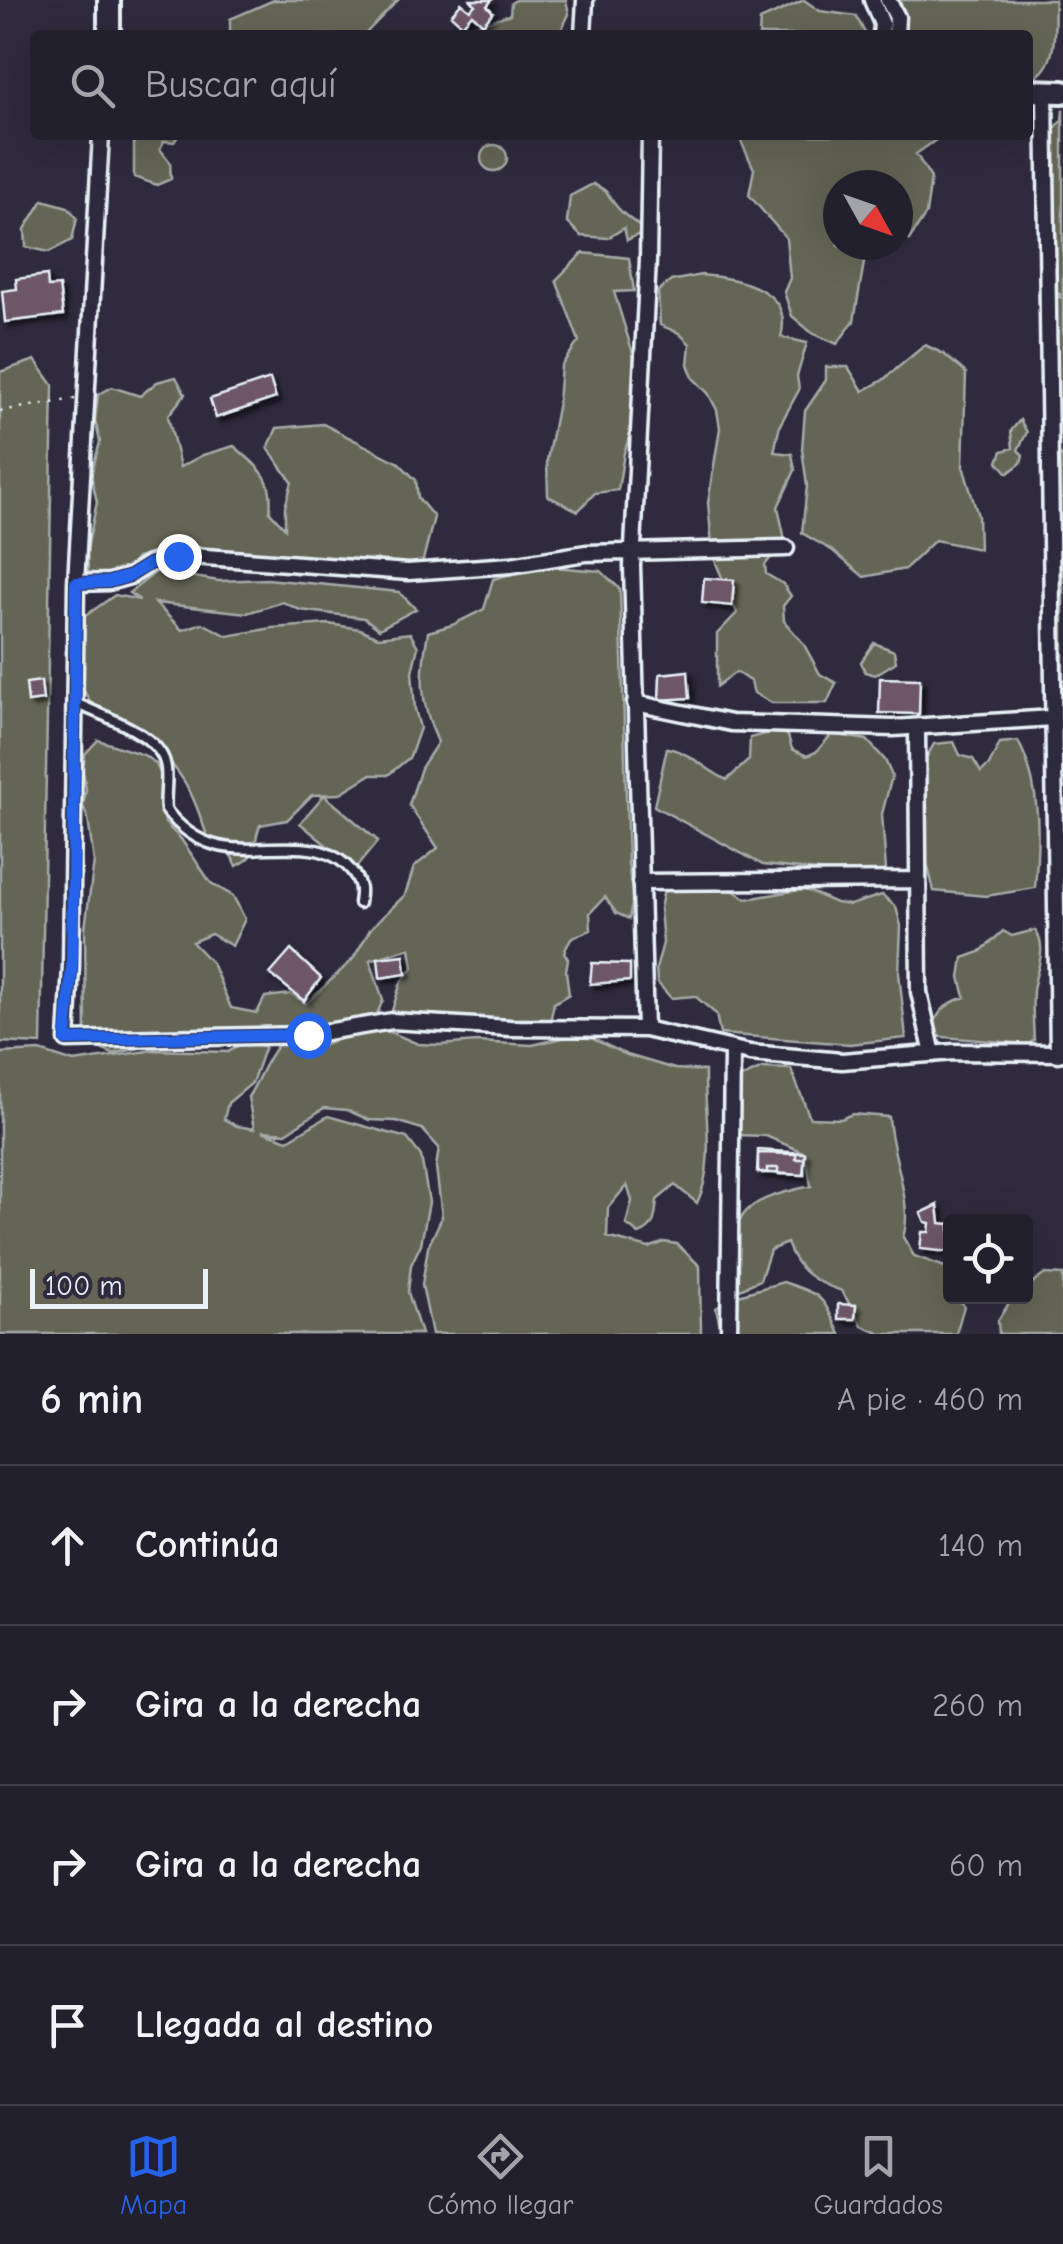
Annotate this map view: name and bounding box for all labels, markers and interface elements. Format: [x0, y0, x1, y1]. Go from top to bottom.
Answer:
search box [30, 30, 1033, 140]
icon: search [65, 58, 120, 113]
text: Buscar aquí [145, 63, 337, 107]
north arrow [823, 170, 913, 260]
route end [156, 534, 202, 580]
route start [286, 1013, 332, 1059]
map controls [943, 1214, 1033, 1304]
button: locate [943, 1214, 1033, 1304]
scale bar [30, 1264, 208, 1308]
text: 100 m [45, 1270, 123, 1302]
text: 6 min [40, 1375, 143, 1424]
text: A pie · 460 m [837, 1381, 1023, 1418]
icon: ahead [40, 1518, 95, 1573]
text: Continúa [135, 1523, 279, 1567]
text: 140 m [938, 1527, 1023, 1564]
icon: right [40, 1678, 95, 1733]
text: Gira a la derecha [135, 1683, 421, 1727]
text: 260 m [932, 1687, 1023, 1724]
icon: right [40, 1838, 95, 1893]
text: Gira a la derecha [135, 1843, 421, 1887]
text: 60 m [949, 1847, 1023, 1884]
icon: arrive [40, 1998, 95, 2053]
text: Llegada al destino [135, 2003, 433, 2047]
tab: Mapa [120, 2129, 187, 2221]
tab: Cómo llegar [427, 2129, 573, 2221]
tab: Guardados [813, 2129, 943, 2221]

